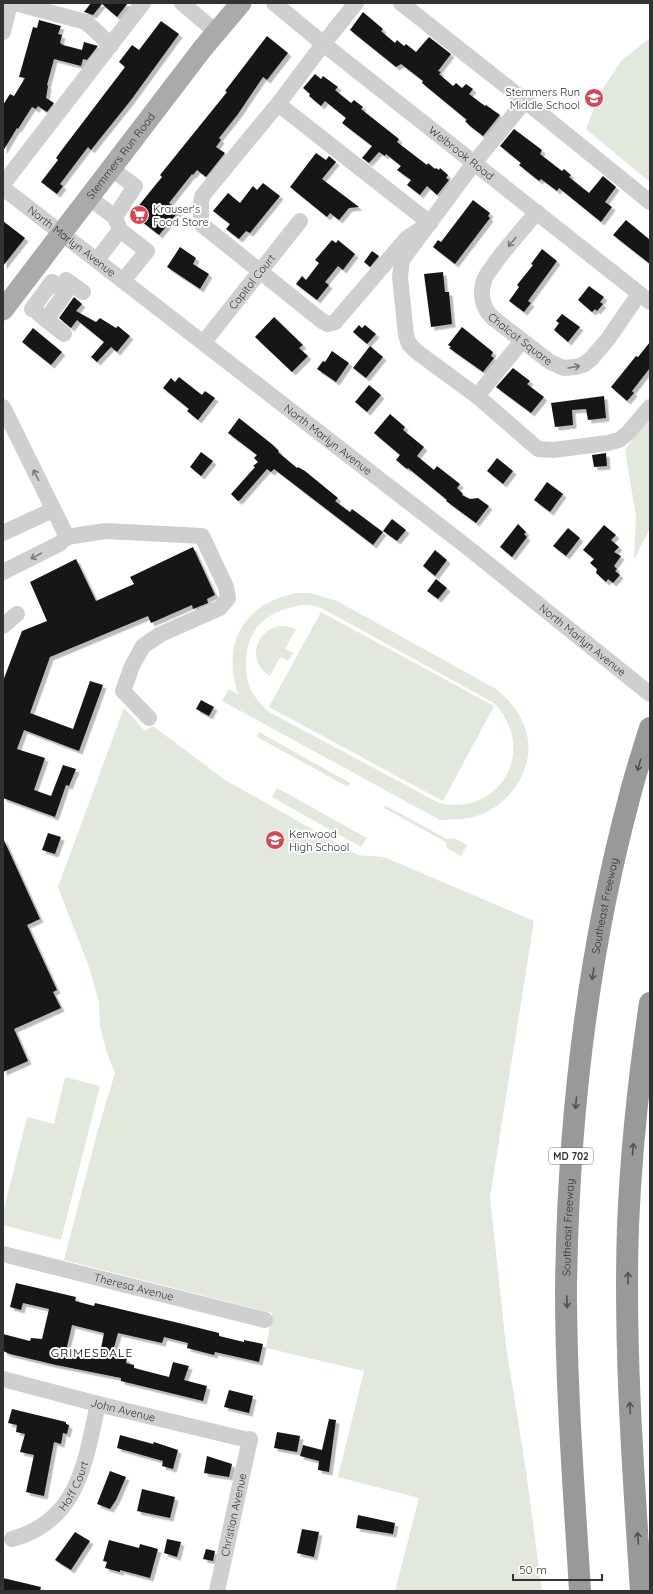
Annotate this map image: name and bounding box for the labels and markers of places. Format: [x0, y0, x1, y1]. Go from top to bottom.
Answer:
place label: Stemmers Run Middle School [505, 85, 580, 112]
school or university icon: Stemmers Run Middle School [583, 87, 605, 109]
place label: Krauser's Food Store [153, 202, 209, 229]
supermarket icon: Krauser's Food Store [128, 204, 150, 226]
place label: Kenwood High School [289, 827, 349, 854]
school or university icon: Kenwood High School [264, 829, 286, 851]

